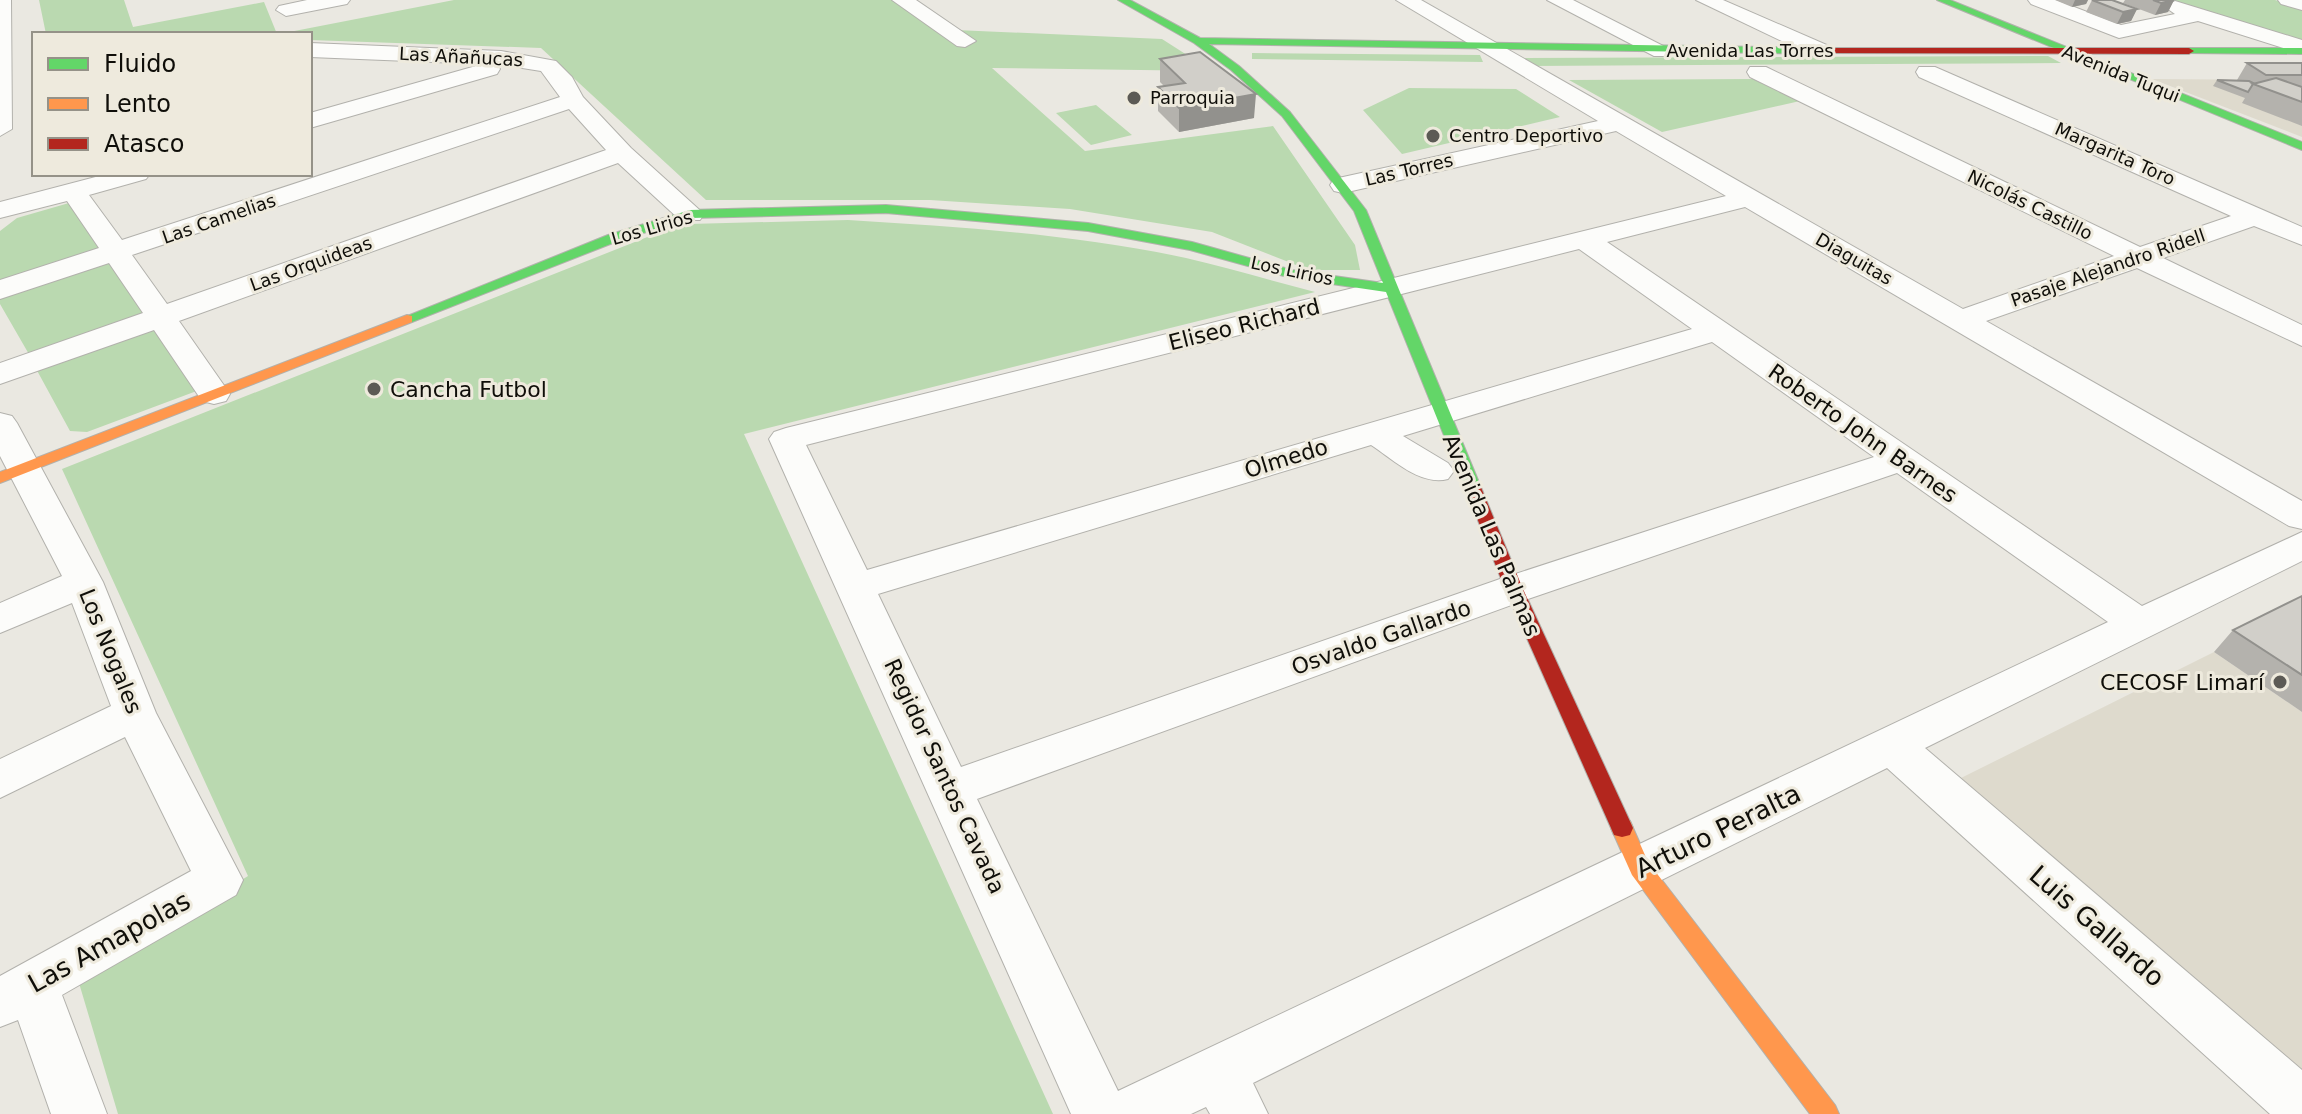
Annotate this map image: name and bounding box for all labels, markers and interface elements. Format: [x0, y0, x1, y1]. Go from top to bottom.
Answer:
legend [32, 32, 312, 176]
street label: Avenida Las Torres [1666, 40, 1834, 61]
street label: Avenida Tuqui [2059, 40, 2183, 107]
street label: Las Añañucas [399, 43, 524, 70]
text: Fluido [104, 50, 176, 78]
place label: Parroquia [1150, 87, 1235, 108]
marker: Parroquia [1125, 89, 1143, 107]
text: Lento [104, 90, 171, 118]
street label: Margarita Toro [2052, 118, 2179, 189]
place label: Centro Deportivo [1449, 125, 1603, 146]
marker: Centro Deportivo [1424, 127, 1442, 145]
text: Atasco [104, 130, 185, 158]
street label: Las Torres [1363, 149, 1455, 190]
street label: Nicolás Castillo [1964, 165, 2096, 244]
street label: Las Camelias [159, 189, 278, 248]
street label: Los Lirios [609, 206, 695, 249]
street label: Pasaje Alejandro Ridell [2008, 224, 2208, 311]
street label: Diaguitas [1812, 228, 1896, 289]
street label: Las Orquideas [247, 232, 375, 295]
street label: Los Lirios [1249, 252, 1335, 289]
street label: Eliseo Richard [1166, 294, 1322, 355]
street label: Roberto John Barnes [1764, 359, 1962, 508]
place label: Cancha Futbol [390, 377, 547, 402]
marker: Cancha Futbol [365, 380, 383, 398]
street label: Avenida Las Palmas [1438, 430, 1545, 640]
street label: Olmedo [1241, 434, 1331, 483]
street label: Los Nogales [74, 585, 147, 717]
street label: Osvaldo Gallardo [1288, 595, 1474, 680]
street label: Regidor Santos Cavada [879, 655, 1010, 898]
place label: CECOSF Limarí [2100, 670, 2265, 695]
marker: CECOSF Limarí [2271, 673, 2289, 691]
street label: Arturo Peralta [1630, 778, 1806, 884]
street label: Luis Gallardo [2024, 859, 2170, 993]
street label: Las Amapolas [23, 885, 195, 999]

